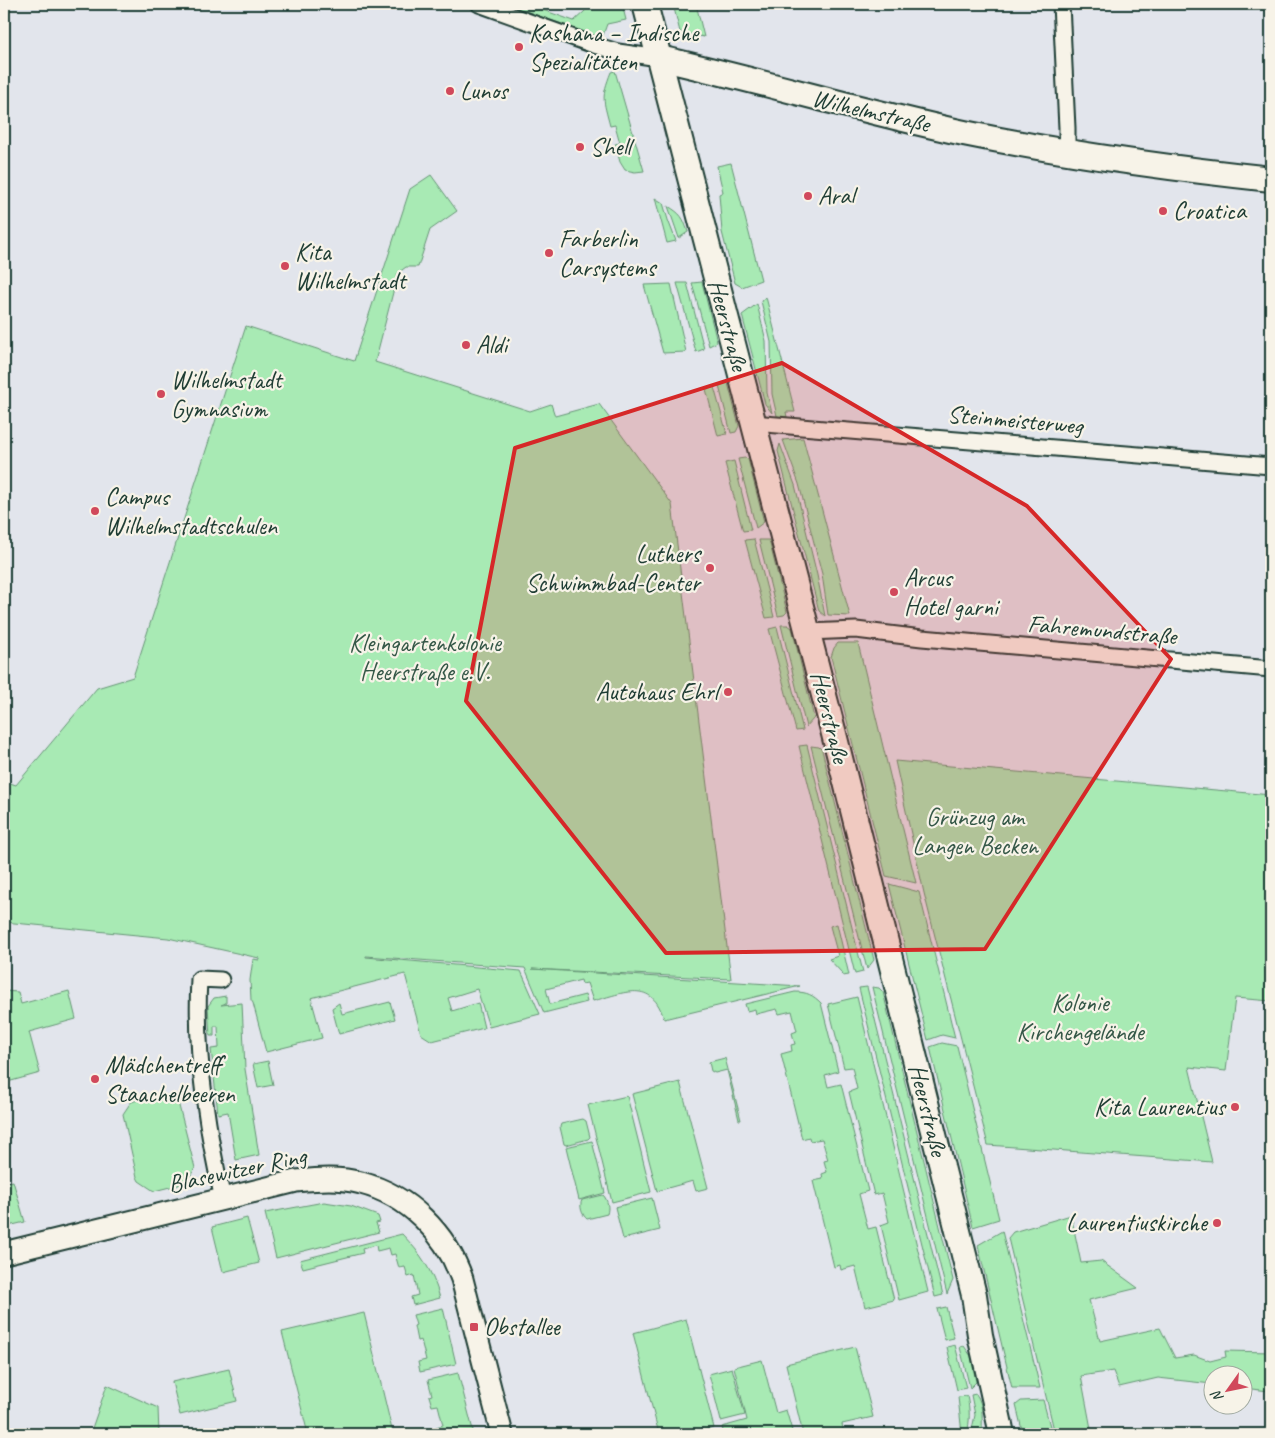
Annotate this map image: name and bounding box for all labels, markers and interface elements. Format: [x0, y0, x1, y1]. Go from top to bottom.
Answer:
place label: Kashana – Indische Spezialitäten [529, 17, 700, 78]
marker: Kashana – Indische Spezialitäten [513, 41, 525, 53]
place label: Lunos [460, 75, 510, 107]
street label: Wilhelmstraße [809, 82, 935, 140]
marker: Lunos [444, 85, 456, 97]
place label: Shell [590, 131, 636, 163]
marker: Shell [574, 141, 586, 153]
place label: Aral [818, 180, 859, 212]
marker: Aral [802, 190, 814, 202]
place label: Croatica [1173, 195, 1248, 227]
marker: Croatica [1157, 205, 1169, 217]
place label: Farberlin Carsystems [559, 223, 658, 284]
place label: Kita Wilhelmstadt [295, 236, 408, 297]
marker: Farberlin Carsystems [543, 247, 555, 259]
marker: Kita Wilhelmstadt [279, 260, 291, 272]
street label: Heerstraße [700, 276, 756, 376]
place label: Aldi [476, 329, 511, 361]
marker: Aldi [460, 339, 472, 351]
place label: Wilhelmstadt Gymnasium [171, 364, 284, 425]
marker: Wilhelmstadt Gymnasium [155, 388, 167, 400]
street label: Steinmeisterweg [946, 398, 1086, 442]
place label: Campus Wilhelmstadtschulen [105, 481, 278, 542]
marker: Campus Wilhelmstadtschulen [89, 505, 101, 517]
place label: Luthers Schwimmbad-Center [526, 538, 702, 599]
marker: Luthers Schwimmbad-Center [704, 562, 716, 574]
place label: Arcus Hotel garni [904, 562, 1001, 623]
marker: Arcus Hotel garni [888, 586, 900, 598]
street label: Fahremundstraße [1026, 608, 1180, 653]
park label: Kleingartenkolonie Heerstraße e.V. [349, 627, 503, 688]
street label: Heerstraße [803, 668, 857, 768]
place label: Autohaus Ehrl [596, 676, 723, 708]
marker: Autohaus Ehrl [722, 686, 734, 698]
park label: Grünzug am Langen Becken [912, 801, 1040, 862]
park label: Kolonie Kirchengelände [1016, 987, 1145, 1048]
place label: Mädchentreff Staachelbeeren [105, 1049, 236, 1110]
street label: Heerstraße [901, 1061, 955, 1161]
marker: Mädchentreff Staachelbeeren [89, 1073, 101, 1085]
place label: Kita Laurentius [1094, 1091, 1227, 1123]
marker: Kita Laurentius [1229, 1101, 1241, 1113]
street label: Blasewitzer Ring [165, 1139, 311, 1200]
place label: Laurentiuskirche [1066, 1207, 1209, 1239]
marker: Laurentiuskirche [1211, 1217, 1223, 1229]
place label: Obstallee [484, 1311, 562, 1343]
marker: Obstallee [468, 1321, 480, 1333]
north arrow [1202, 1366, 1252, 1416]
text: N [1207, 1387, 1227, 1405]

